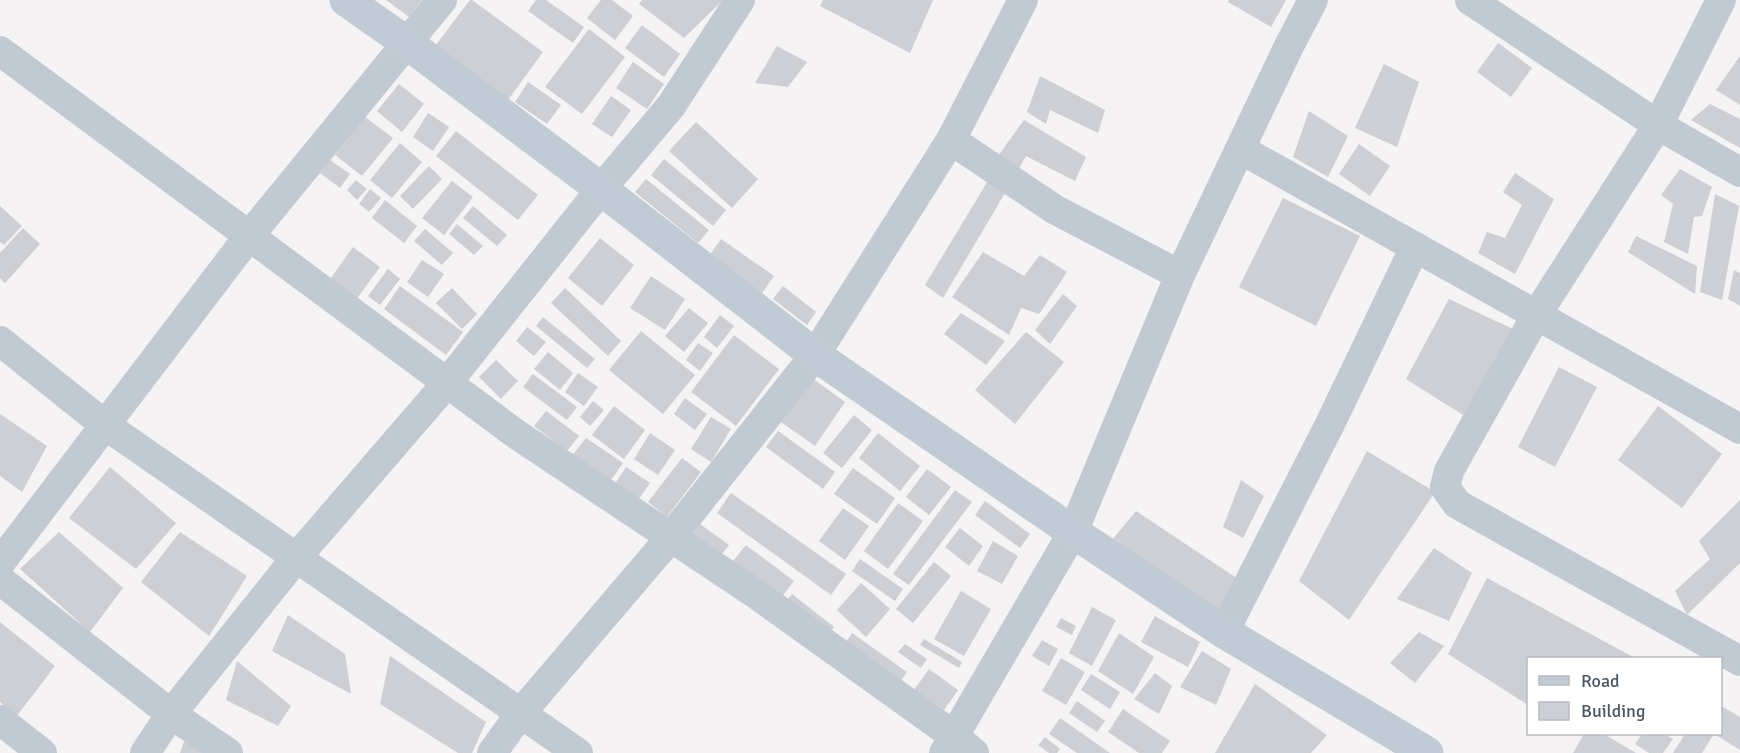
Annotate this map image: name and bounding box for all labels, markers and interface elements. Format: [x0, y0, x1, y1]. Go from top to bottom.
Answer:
legend [1527, 657, 1722, 735]
text: Road [1581, 670, 1620, 692]
text: Building [1581, 700, 1645, 722]

